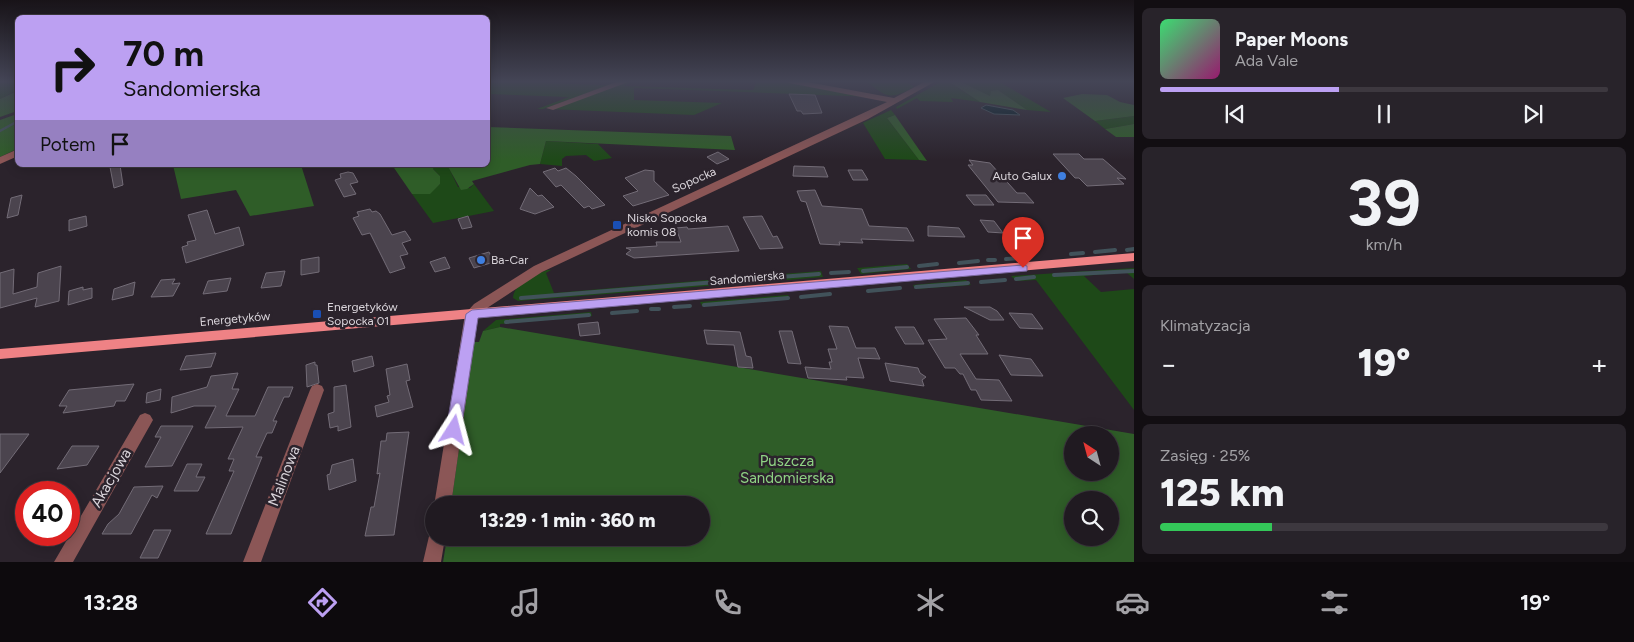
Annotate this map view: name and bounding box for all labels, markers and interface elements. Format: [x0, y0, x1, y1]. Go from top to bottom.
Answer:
text: Paper Moons [1235, 28, 1348, 51]
text: 70 m [123, 33, 204, 75]
icon: right [40, 35, 105, 100]
text: Ada Vale [1235, 51, 1298, 70]
text: Sandomierska [123, 75, 261, 102]
icon: previous [1221, 100, 1249, 128]
icon: pause [1370, 100, 1398, 128]
icon: next [1519, 100, 1547, 128]
icon: arrive [106, 130, 134, 158]
text: Potem [40, 133, 96, 156]
text: 39 [1347, 163, 1421, 241]
street label: Sopocka [670, 164, 718, 196]
place label: Auto Galux [992, 169, 1052, 183]
marker: Auto Galux [1056, 170, 1068, 182]
place label: Nisko Sopocka komis 08 [627, 211, 707, 239]
pin [1002, 217, 1044, 268]
marker: Nisko Sopocka komis 08 [611, 219, 623, 231]
icon: arrive [1009, 224, 1037, 252]
text: km/h [1366, 235, 1402, 254]
place label: Ba-Car [491, 253, 528, 267]
marker: Ba-Car [475, 254, 487, 266]
street label: Sandomierska [709, 268, 785, 288]
place label: Energetyków Sopocka 01 [327, 300, 398, 328]
marker: Energetyków Sopocka 01 [311, 308, 323, 320]
street label: Energetyków [199, 309, 271, 329]
text: Klimatyzacja [1160, 316, 1250, 335]
text: 19° [1357, 340, 1411, 386]
text: − [1160, 347, 1177, 381]
text: + [1591, 347, 1608, 381]
position arrow [427, 403, 479, 455]
north arrow [1064, 426, 1119, 481]
map controls [1064, 426, 1119, 546]
street label: Malinowa [264, 443, 304, 509]
street label: Akacjowa [87, 445, 135, 511]
text: Zasięg · 25% [1160, 446, 1250, 465]
park label: Puszcza Sandomierska [740, 452, 834, 487]
text: 125 km [1160, 470, 1284, 516]
speed limit sign: 40 [15, 481, 80, 546]
button: search [1064, 491, 1119, 546]
text: 13:29 · 1 min · 360 m [480, 509, 655, 532]
icon: directions [305, 585, 340, 620]
icon: music [508, 585, 543, 620]
icon: phone [710, 585, 745, 620]
icon: climate [913, 585, 948, 620]
icon: car [1115, 585, 1150, 620]
icon: filters [1317, 585, 1352, 620]
text: 13:28 [84, 589, 138, 616]
text: 19° [1520, 589, 1550, 616]

